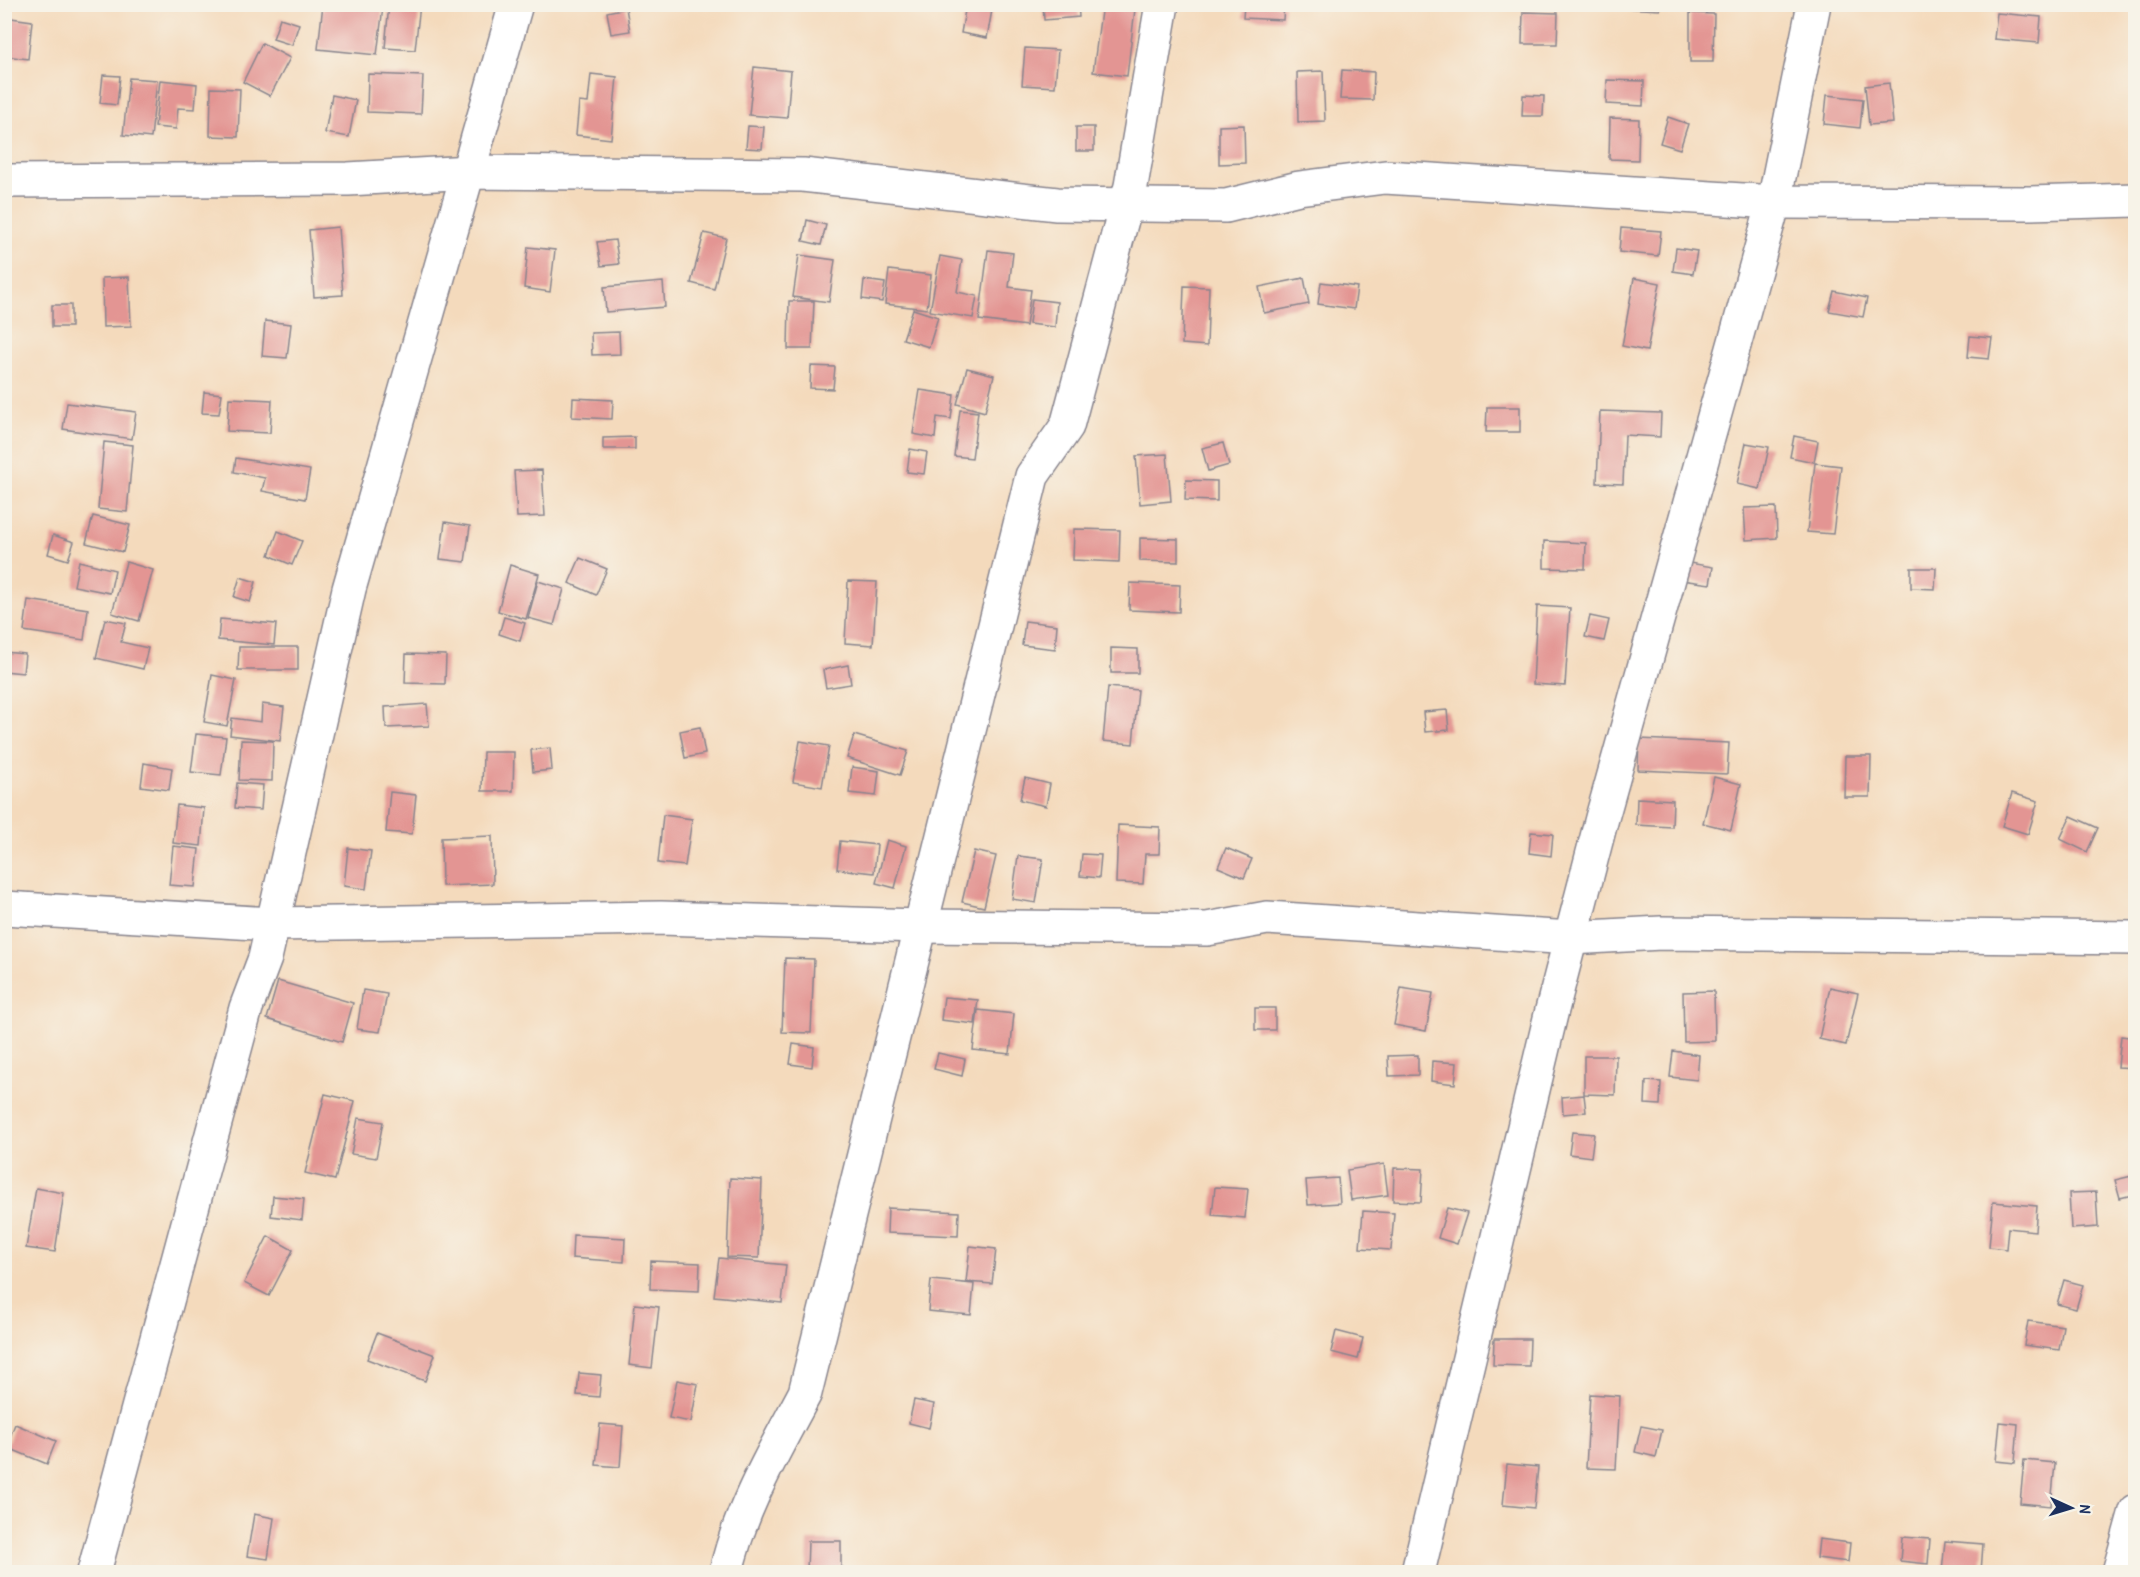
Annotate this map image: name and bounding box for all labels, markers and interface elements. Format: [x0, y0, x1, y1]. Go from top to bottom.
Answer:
north arrow [2041, 1478, 2101, 1538]
text: N [2075, 1504, 2097, 1515]

